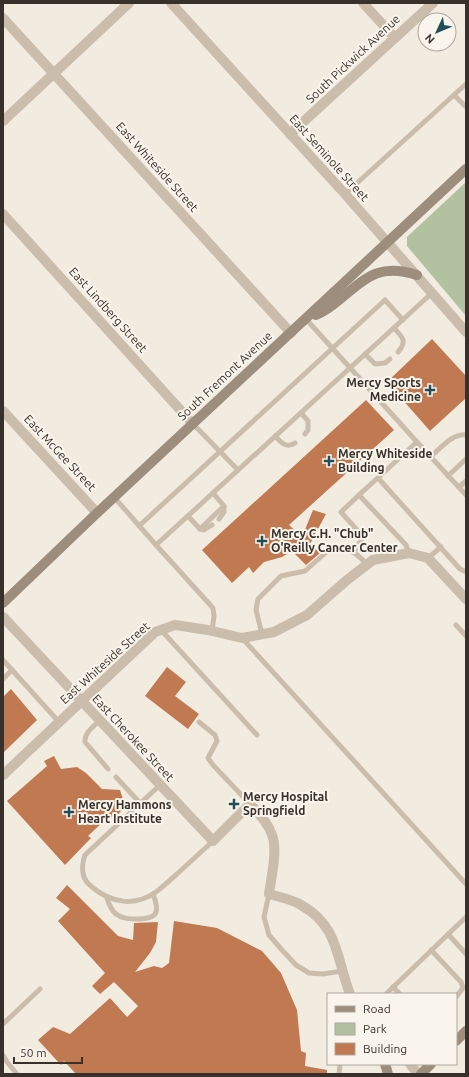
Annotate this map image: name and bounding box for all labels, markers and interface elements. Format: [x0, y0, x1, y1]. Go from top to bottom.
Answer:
street label: South Pickwick Avenue [303, 12, 402, 105]
north arrow [417, 12, 457, 52]
text: N [423, 32, 437, 46]
street label: East Seminole Street [287, 112, 372, 204]
street label: East Whiteside Street [114, 119, 201, 214]
street label: East Lindberg Street [67, 265, 150, 355]
street label: South Fremont Avenue [175, 329, 274, 423]
place label: Mercy Sports Medicine [346, 376, 421, 403]
marker: Mercy Sports Medicine [424, 384, 436, 396]
street label: East McGee Street [22, 412, 99, 494]
place label: Mercy Whiteside Building [338, 447, 432, 474]
marker: Mercy Whiteside Building [323, 455, 335, 467]
place label: Mercy C.H. "Chub" O'Reilly Cancer Center [271, 527, 398, 554]
marker: Mercy C.H. "Chub" O'Reilly Cancer Center [256, 535, 268, 547]
street label: East Whiteside Street [57, 619, 152, 706]
street label: East Cherokee Street [90, 692, 177, 784]
place label: Mercy Hospital Springfield [243, 790, 328, 817]
place label: Mercy Hammons Heart Institute [78, 798, 172, 825]
marker: Mercy Hospital Springfield [228, 798, 240, 810]
marker: Mercy Hammons Heart Institute [63, 806, 75, 818]
legend [327, 993, 457, 1065]
text: Road [363, 1002, 391, 1015]
text: Park [363, 1022, 387, 1035]
scale bar [14, 1039, 82, 1065]
text: Building [363, 1042, 407, 1055]
text: 50 m [20, 1046, 47, 1059]

